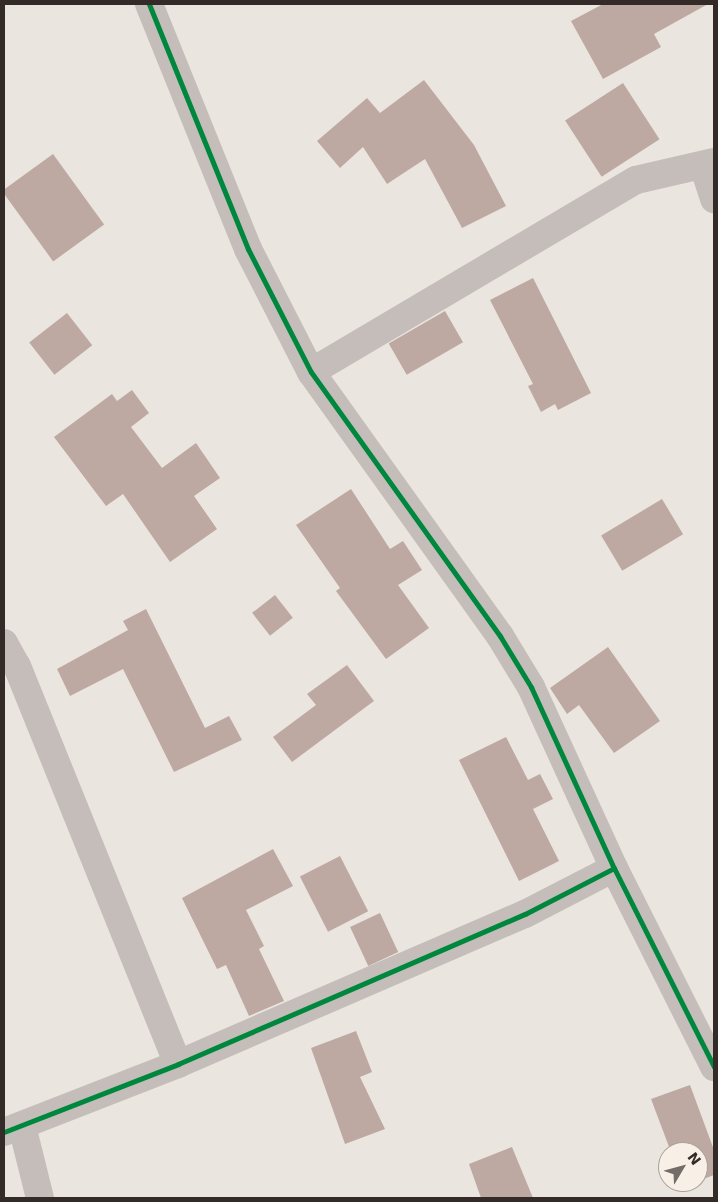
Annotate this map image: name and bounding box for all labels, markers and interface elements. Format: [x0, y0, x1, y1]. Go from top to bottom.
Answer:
north arrow [658, 1142, 708, 1192]
text: N [684, 1149, 704, 1168]

